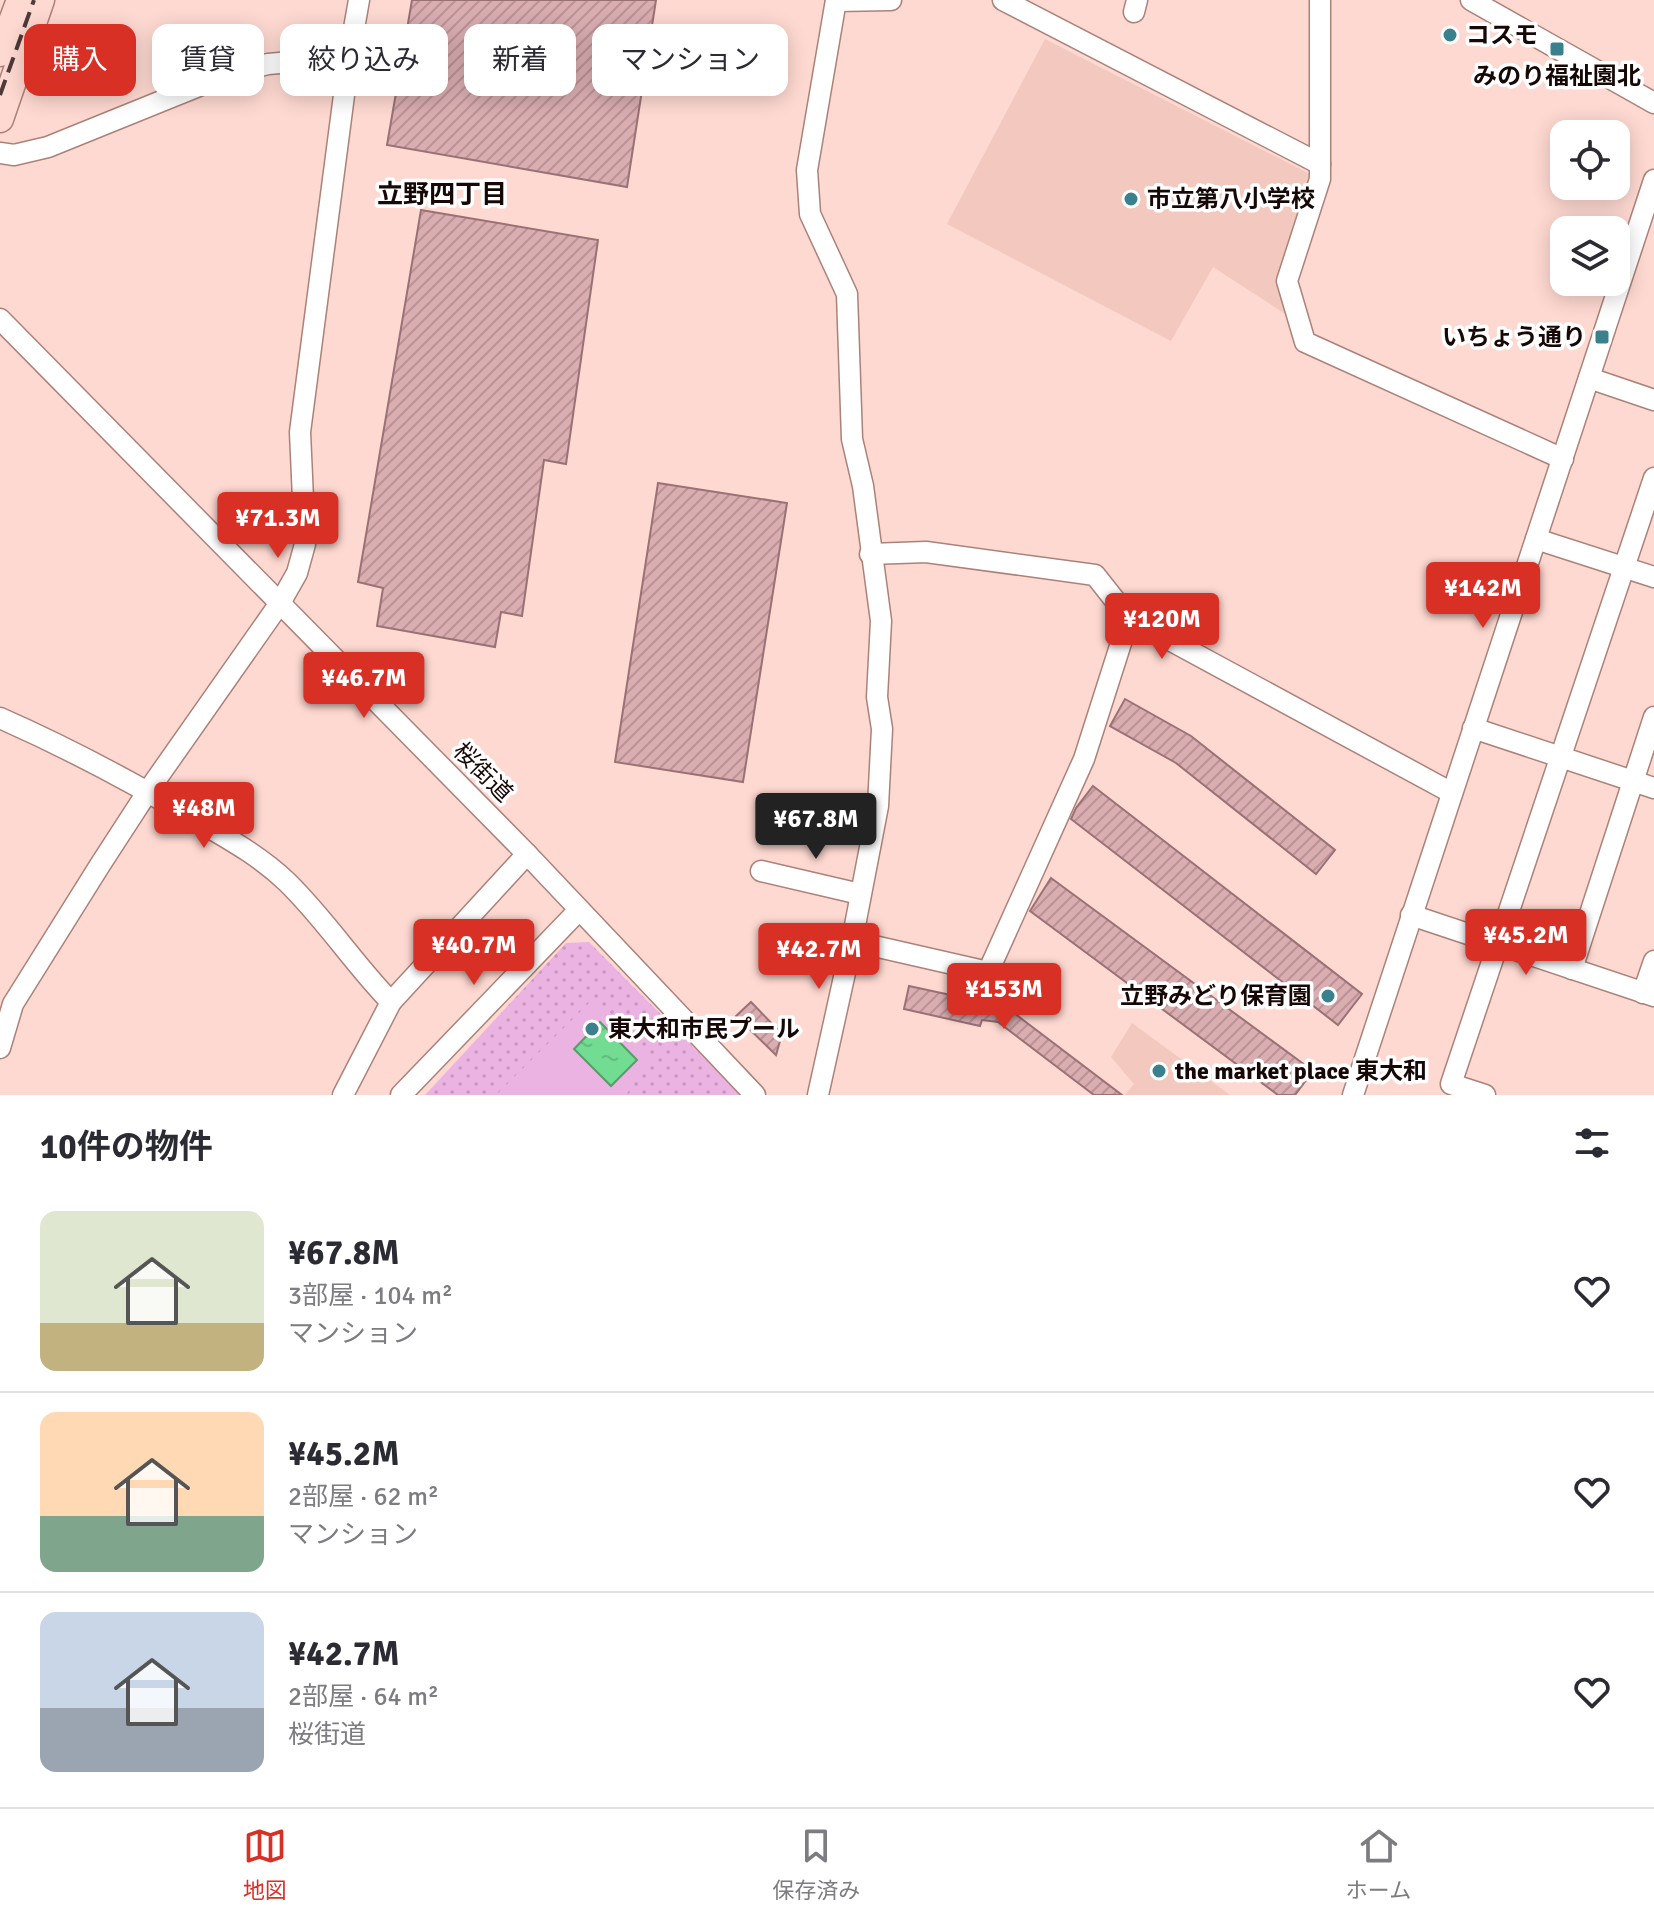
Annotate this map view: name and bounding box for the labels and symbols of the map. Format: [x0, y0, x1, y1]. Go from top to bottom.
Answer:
place label: コスモ [1466, 20, 1538, 50]
marker: コスモ [1441, 26, 1459, 44]
marker: みのり福祉園北 [1548, 40, 1566, 58]
place label: みのり福祉園北 [1473, 61, 1641, 91]
district label: 立野四丁目 [377, 179, 507, 211]
place label: 市立第八小学校 [1147, 184, 1315, 214]
marker: 市立第八小学校 [1122, 190, 1140, 208]
place label: いちょう通り [1442, 322, 1586, 352]
marker: いちょう通り [1593, 328, 1611, 346]
pin: ¥71.3M [213, 492, 343, 560]
pin: ¥142M [1427, 562, 1539, 630]
pin: ¥120M [1106, 593, 1218, 661]
pin: ¥46.7M [299, 652, 429, 720]
street label: 桜街道 [447, 736, 519, 808]
pin: ¥48M [157, 782, 251, 850]
pin: ¥67.8M [751, 793, 881, 861]
pin: ¥45.2M [1461, 909, 1591, 977]
pin: ¥40.7M [409, 919, 539, 987]
pin: ¥42.7M [754, 923, 884, 991]
pin: ¥153M [948, 963, 1060, 1031]
place label: 立野みどり保育園 [1120, 981, 1312, 1011]
marker: 立野みどり保育園 [1319, 987, 1337, 1005]
place label: 東大和市民プール [608, 1014, 800, 1044]
marker: 東大和市民プール [583, 1020, 601, 1038]
place label: the market place 東大和 [1174, 1056, 1427, 1086]
marker: the market place 東大和 [1150, 1062, 1168, 1080]

